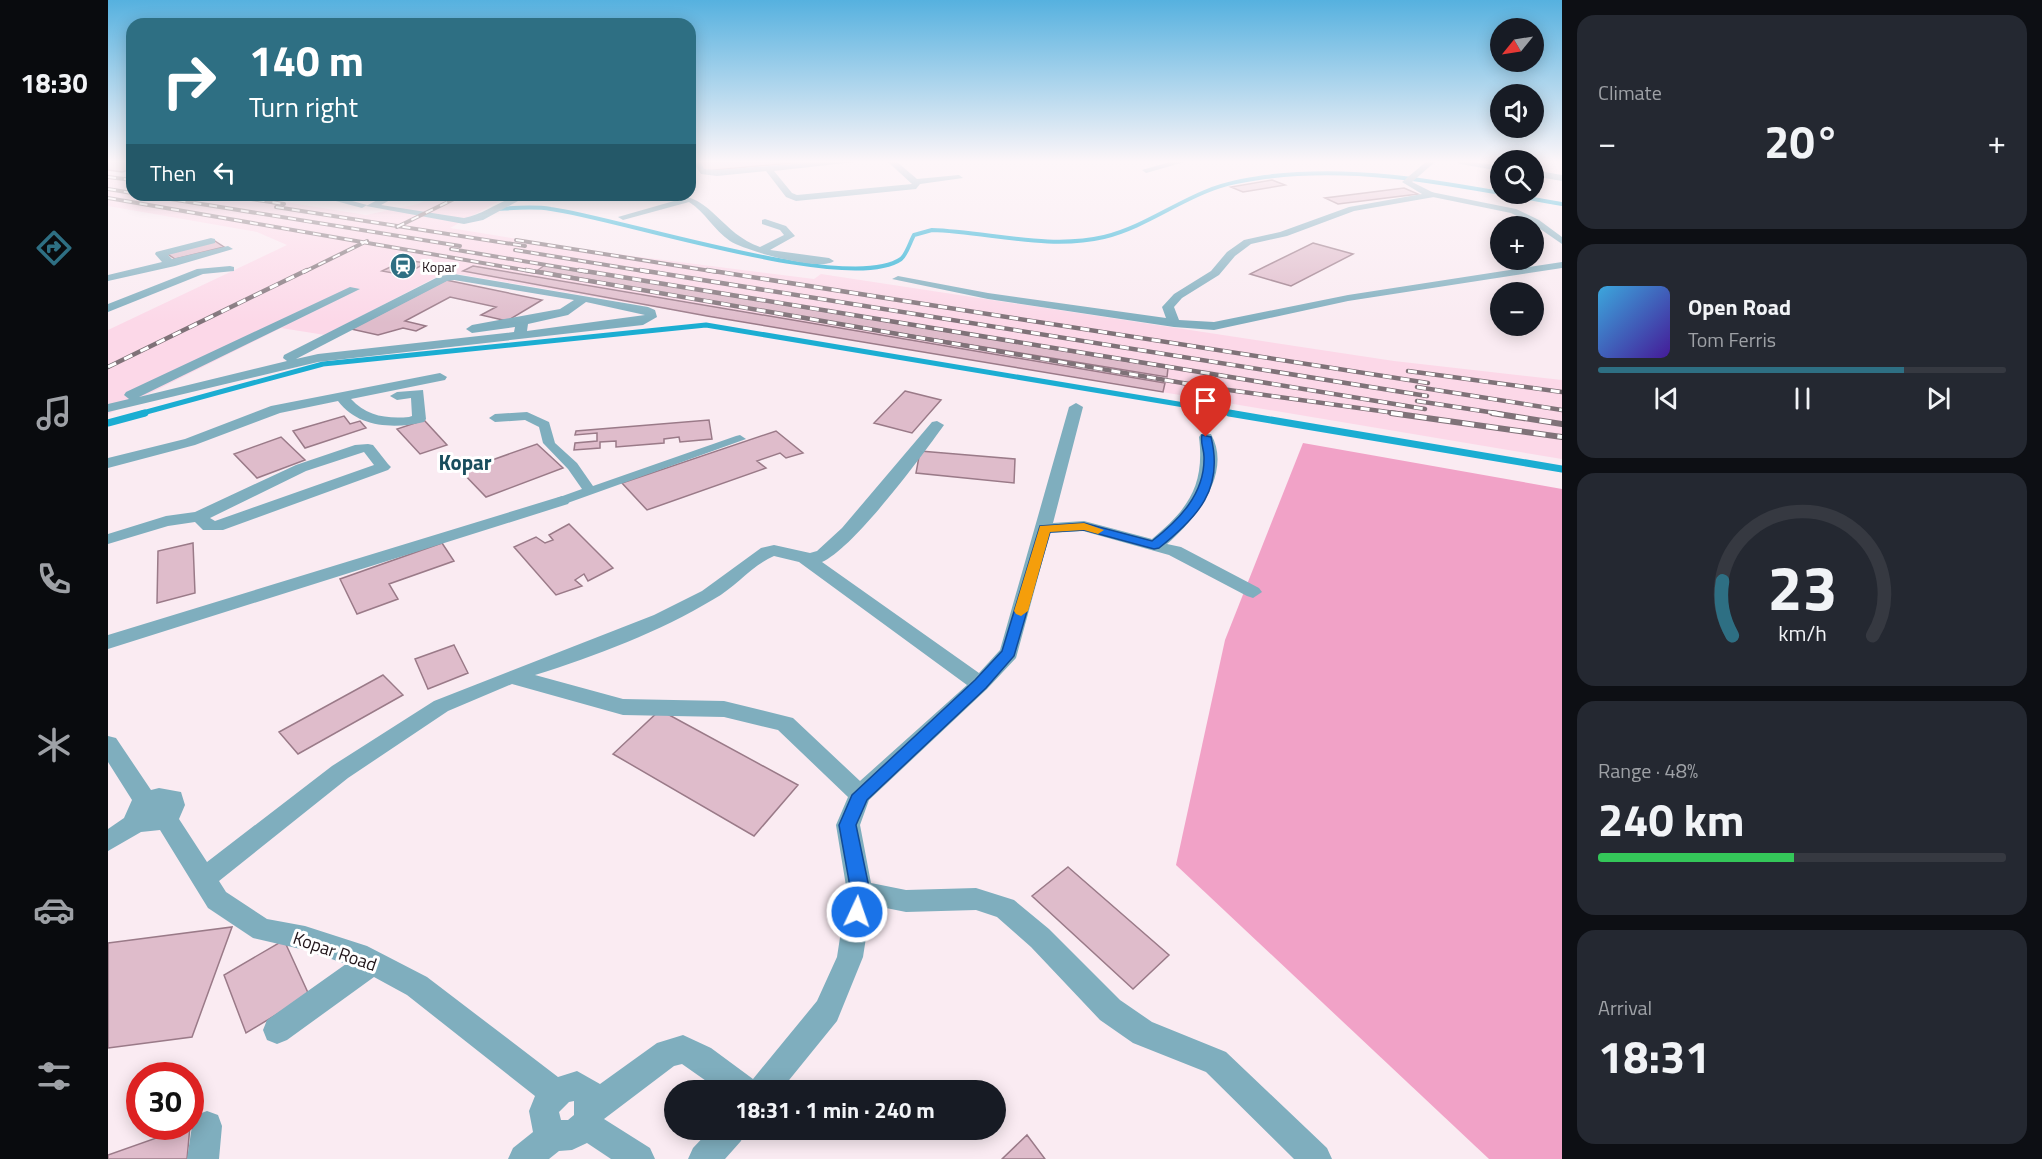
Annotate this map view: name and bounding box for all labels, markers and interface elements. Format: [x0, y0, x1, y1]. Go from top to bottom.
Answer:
north arrow [1490, 18, 1544, 72]
map controls [1490, 18, 1544, 336]
text: 140 m [249, 28, 364, 92]
icon: right [150, 42, 228, 120]
text: 18:30 [20, 62, 88, 103]
text: Climate [1598, 77, 1662, 108]
button: sound [1490, 84, 1544, 138]
text: Turn right [249, 86, 358, 127]
text: 20° [1764, 107, 1840, 175]
text: − [1598, 117, 1616, 167]
text: + [1988, 117, 2006, 167]
button: search [1490, 150, 1544, 204]
text: Then [150, 156, 196, 190]
icon: left [208, 156, 241, 189]
button: + [1490, 216, 1544, 270]
icon: directions [33, 227, 75, 269]
station icon: Kopar [388, 251, 418, 281]
place label: Kopar [422, 256, 457, 277]
button: − [1490, 282, 1544, 336]
text: Open Road [1688, 290, 1791, 324]
text: Tom Ferris [1688, 324, 1776, 355]
pin [1180, 375, 1231, 437]
icon: previous [1650, 382, 1683, 415]
icon: pause [1786, 382, 1819, 415]
icon: next [1922, 382, 1955, 415]
icon: arrive [1189, 384, 1222, 417]
icon: music [33, 392, 75, 434]
district label: Kopar [438, 446, 492, 478]
text: 23 [1767, 540, 1837, 635]
icon: phone [33, 558, 75, 600]
text: km/h [1778, 618, 1826, 650]
icon: climate [33, 724, 75, 766]
text: Range · 48% [1598, 755, 1698, 786]
text: 240 km [1598, 785, 1744, 853]
position arrow [825, 880, 889, 944]
icon: car [33, 889, 75, 931]
street label: Kopar Road [289, 924, 381, 978]
text: Arrival [1598, 992, 1652, 1023]
text: 18:31 [1598, 1022, 1710, 1090]
icon: filters [33, 1055, 75, 1097]
speed limit sign: 30 [126, 1062, 204, 1140]
text: 18:31 · 1 min · 240 m [735, 1093, 935, 1127]

